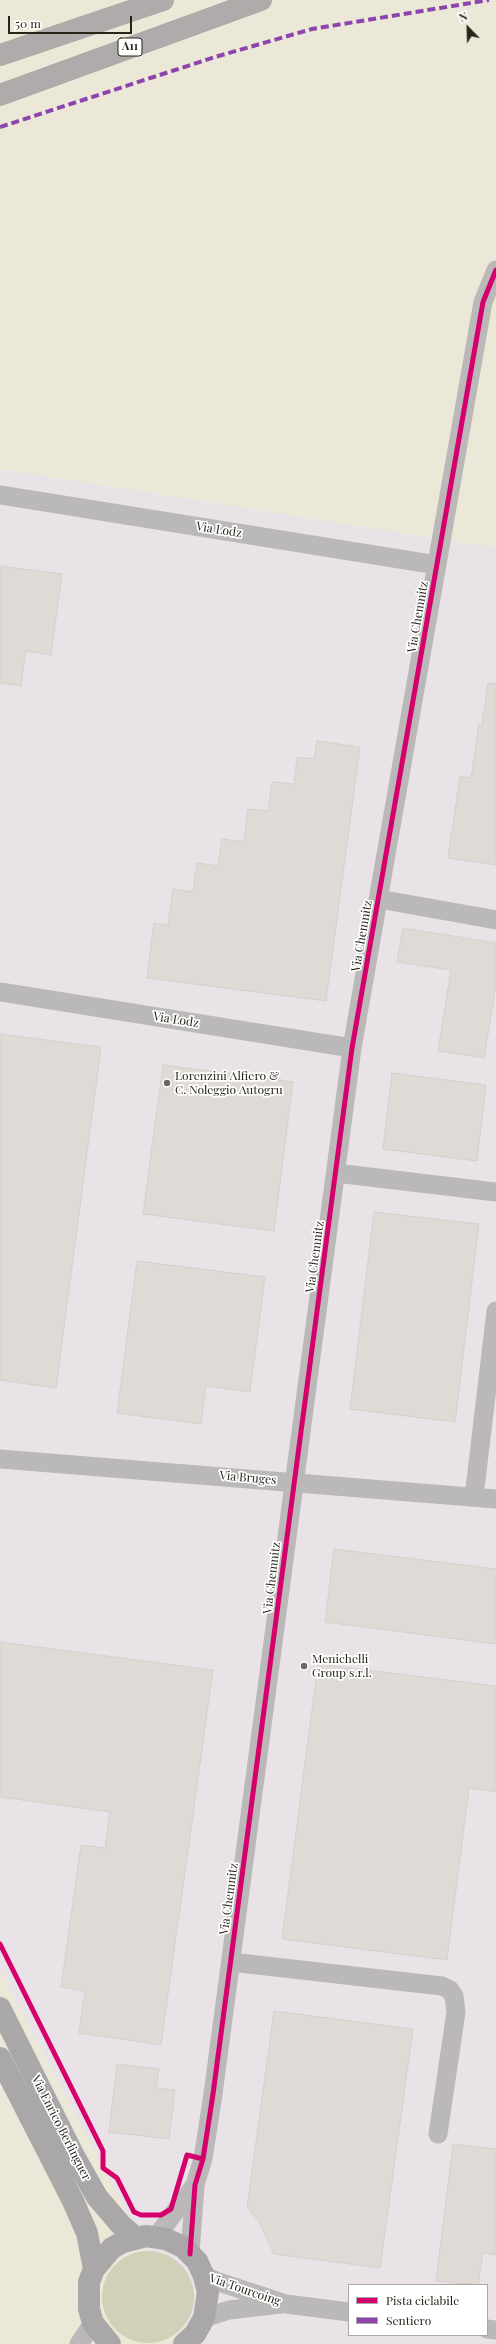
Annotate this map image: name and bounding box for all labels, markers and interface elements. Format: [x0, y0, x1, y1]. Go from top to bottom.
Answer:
scale bar [10, 8, 134, 34]
north arrow [448, 8, 488, 48]
text: N [457, 8, 470, 25]
text: 50 m [15, 15, 41, 31]
road number: A11 [118, 38, 142, 56]
street label: Via Lodz [195, 519, 243, 541]
street label: Via Chemnitz [405, 580, 431, 654]
street label: Via Chemnitz [349, 899, 375, 973]
street label: Via Lodz [152, 1009, 200, 1031]
place label: Lorenzini Alfiero & C. Noleggio Autogru [175, 1069, 283, 1097]
marker: Lorenzini Alfiero & C. Noleggio Autogru [162, 1078, 172, 1088]
street label: Via Chemnitz [303, 1220, 327, 1294]
street label: Via Bruges [219, 1468, 277, 1488]
street label: Via Chemnitz [260, 1541, 284, 1615]
place label: Menichelli Group s.r.l. [312, 1652, 372, 1680]
marker: Menichelli Group s.r.l. [299, 1661, 309, 1671]
street label: Via Chemnitz [217, 1862, 241, 1936]
street label: Via Enrico Berlinguer [28, 2073, 94, 2183]
street label: Via Tourcoing [207, 2271, 283, 2309]
legend [348, 2284, 488, 2336]
text: Pista ciclabile [386, 2292, 459, 2308]
text: Sentiero [386, 2312, 431, 2328]

